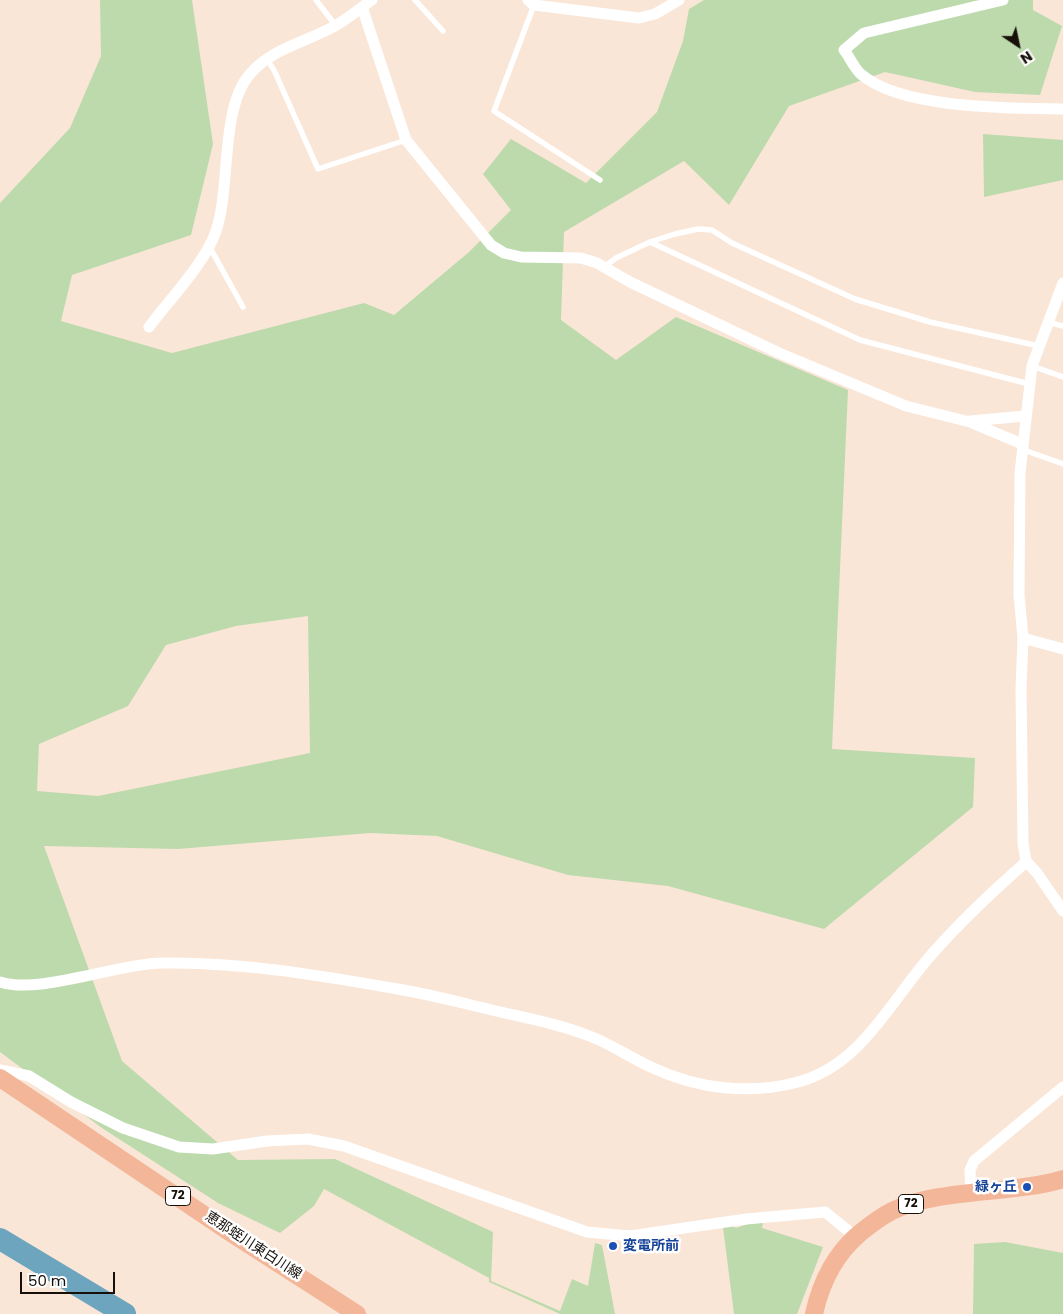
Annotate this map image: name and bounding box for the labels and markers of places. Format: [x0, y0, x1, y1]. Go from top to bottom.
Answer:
place label: 緑ヶ丘 [975, 1179, 1017, 1195]
marker: 緑ヶ丘 [1021, 1181, 1033, 1193]
place label: 変電所前 [623, 1238, 679, 1254]
marker: 変電所前 [607, 1240, 619, 1252]

